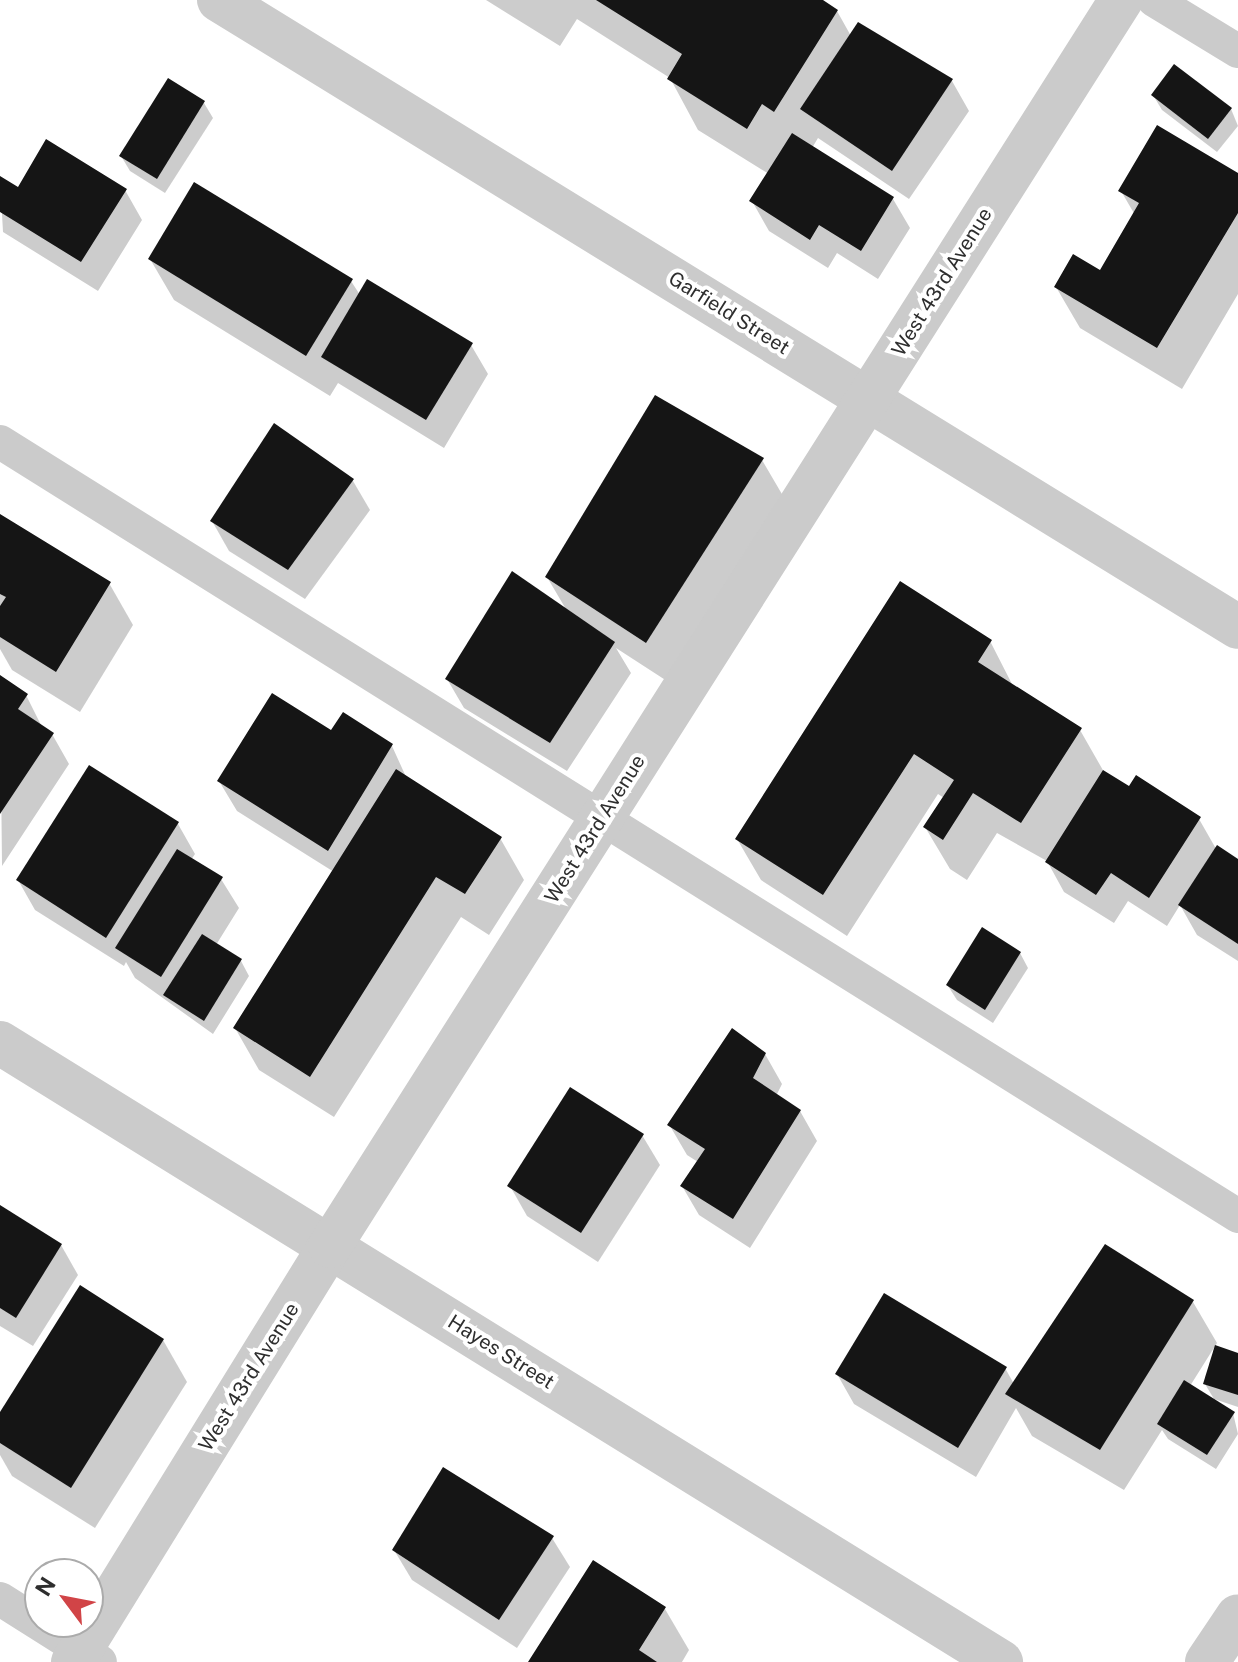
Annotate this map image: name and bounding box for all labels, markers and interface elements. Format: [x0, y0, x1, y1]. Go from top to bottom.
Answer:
street label: West 43rd Avenue [887, 203, 997, 361]
street label: Garfield Street [664, 266, 794, 360]
street label: West 43rd Avenue [540, 750, 650, 908]
street label: West 43rd Avenue [194, 1298, 304, 1456]
street label: Hayes Street [443, 1310, 559, 1394]
north arrow [24, 1558, 104, 1638]
text: N [30, 1572, 61, 1601]

